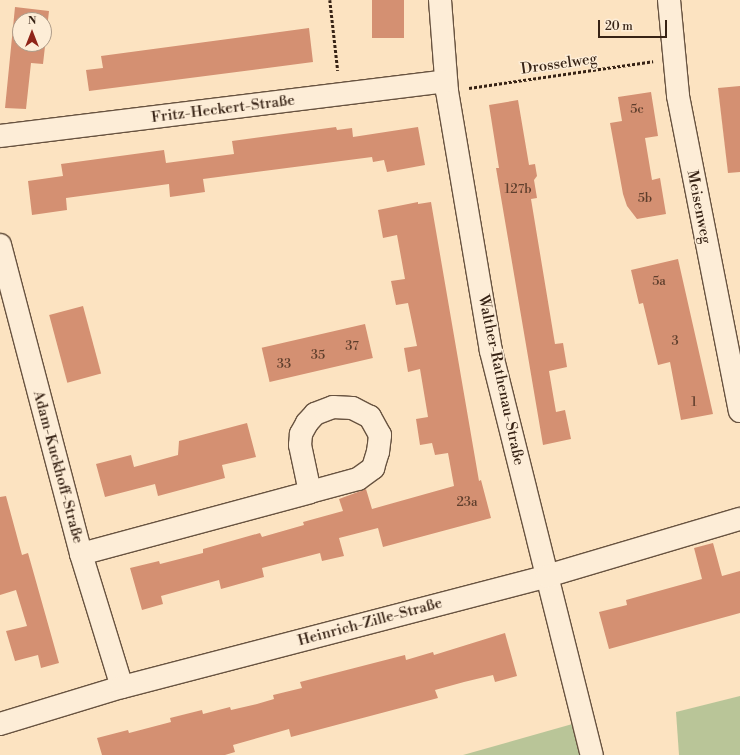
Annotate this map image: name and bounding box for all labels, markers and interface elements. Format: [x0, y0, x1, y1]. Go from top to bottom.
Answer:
north arrow [12, 12, 52, 52]
scale bar [600, 12, 669, 38]
text: N [28, 14, 36, 28]
text: 20 m [605, 19, 633, 34]
street label: Drosselweg [520, 50, 598, 78]
street label: Fritz-Heckert-Straße [150, 91, 296, 127]
house number: 5c [630, 101, 644, 117]
street label: Meisenweg [683, 169, 715, 245]
house number: 127b [504, 181, 532, 197]
house number: 5b [638, 190, 652, 206]
house number: 5a [652, 273, 666, 289]
street label: Walther-Rathenau-Straße [474, 293, 528, 467]
house number: 3 [671, 333, 679, 349]
house number: 37 [345, 338, 359, 354]
house number: 35 [311, 347, 325, 363]
house number: 33 [277, 356, 291, 372]
street label: Adam-Kuckhoff-Straße [29, 389, 87, 545]
house number: 1 [691, 394, 697, 410]
house number: 23a [456, 494, 478, 510]
street label: Heinrich-Zille-Straße [296, 594, 444, 650]

